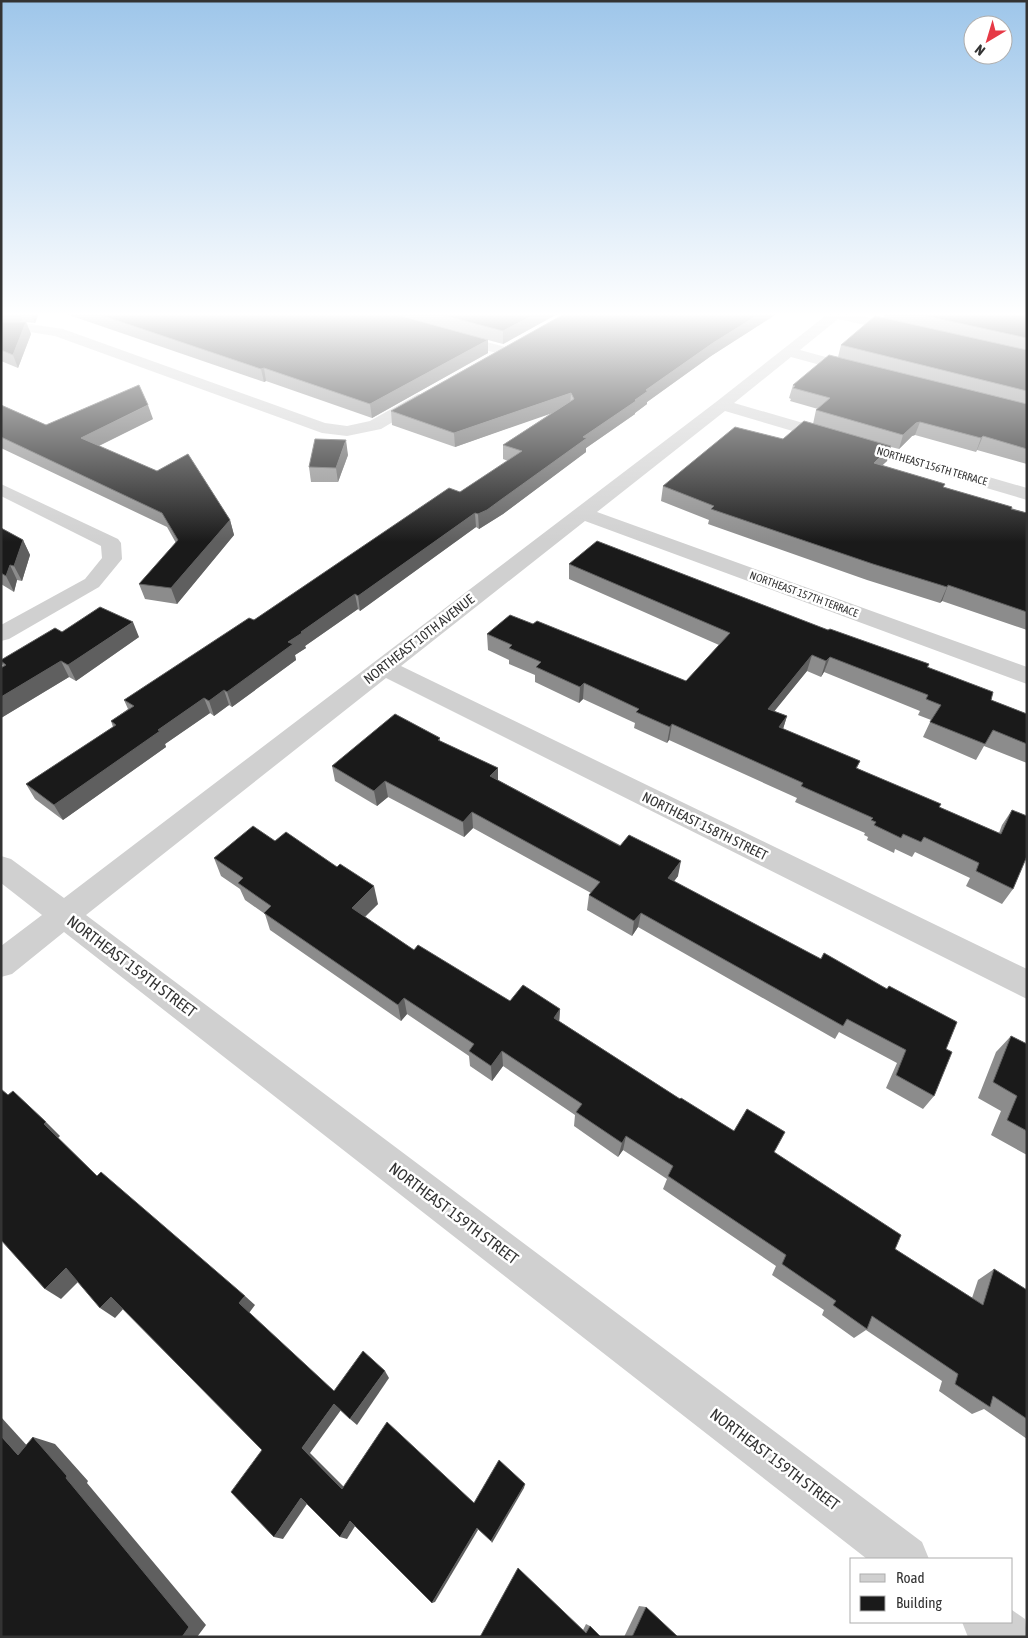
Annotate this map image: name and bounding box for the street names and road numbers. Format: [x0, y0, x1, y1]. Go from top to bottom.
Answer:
street label: NORTHEAST 156TH TERRACE [875, 444, 989, 488]
street label: NORTHEAST 157TH TERRACE [748, 569, 860, 619]
street label: NORTHEAST 10TH AVENUE [361, 591, 477, 687]
street label: NORTHEAST 158TH STREET [640, 789, 770, 863]
street label: NORTHEAST 159TH STREET [64, 912, 200, 1020]
street label: NORTHEAST 159TH STREET [386, 1159, 522, 1267]
street label: NORTHEAST 159TH STREET [707, 1405, 843, 1513]

